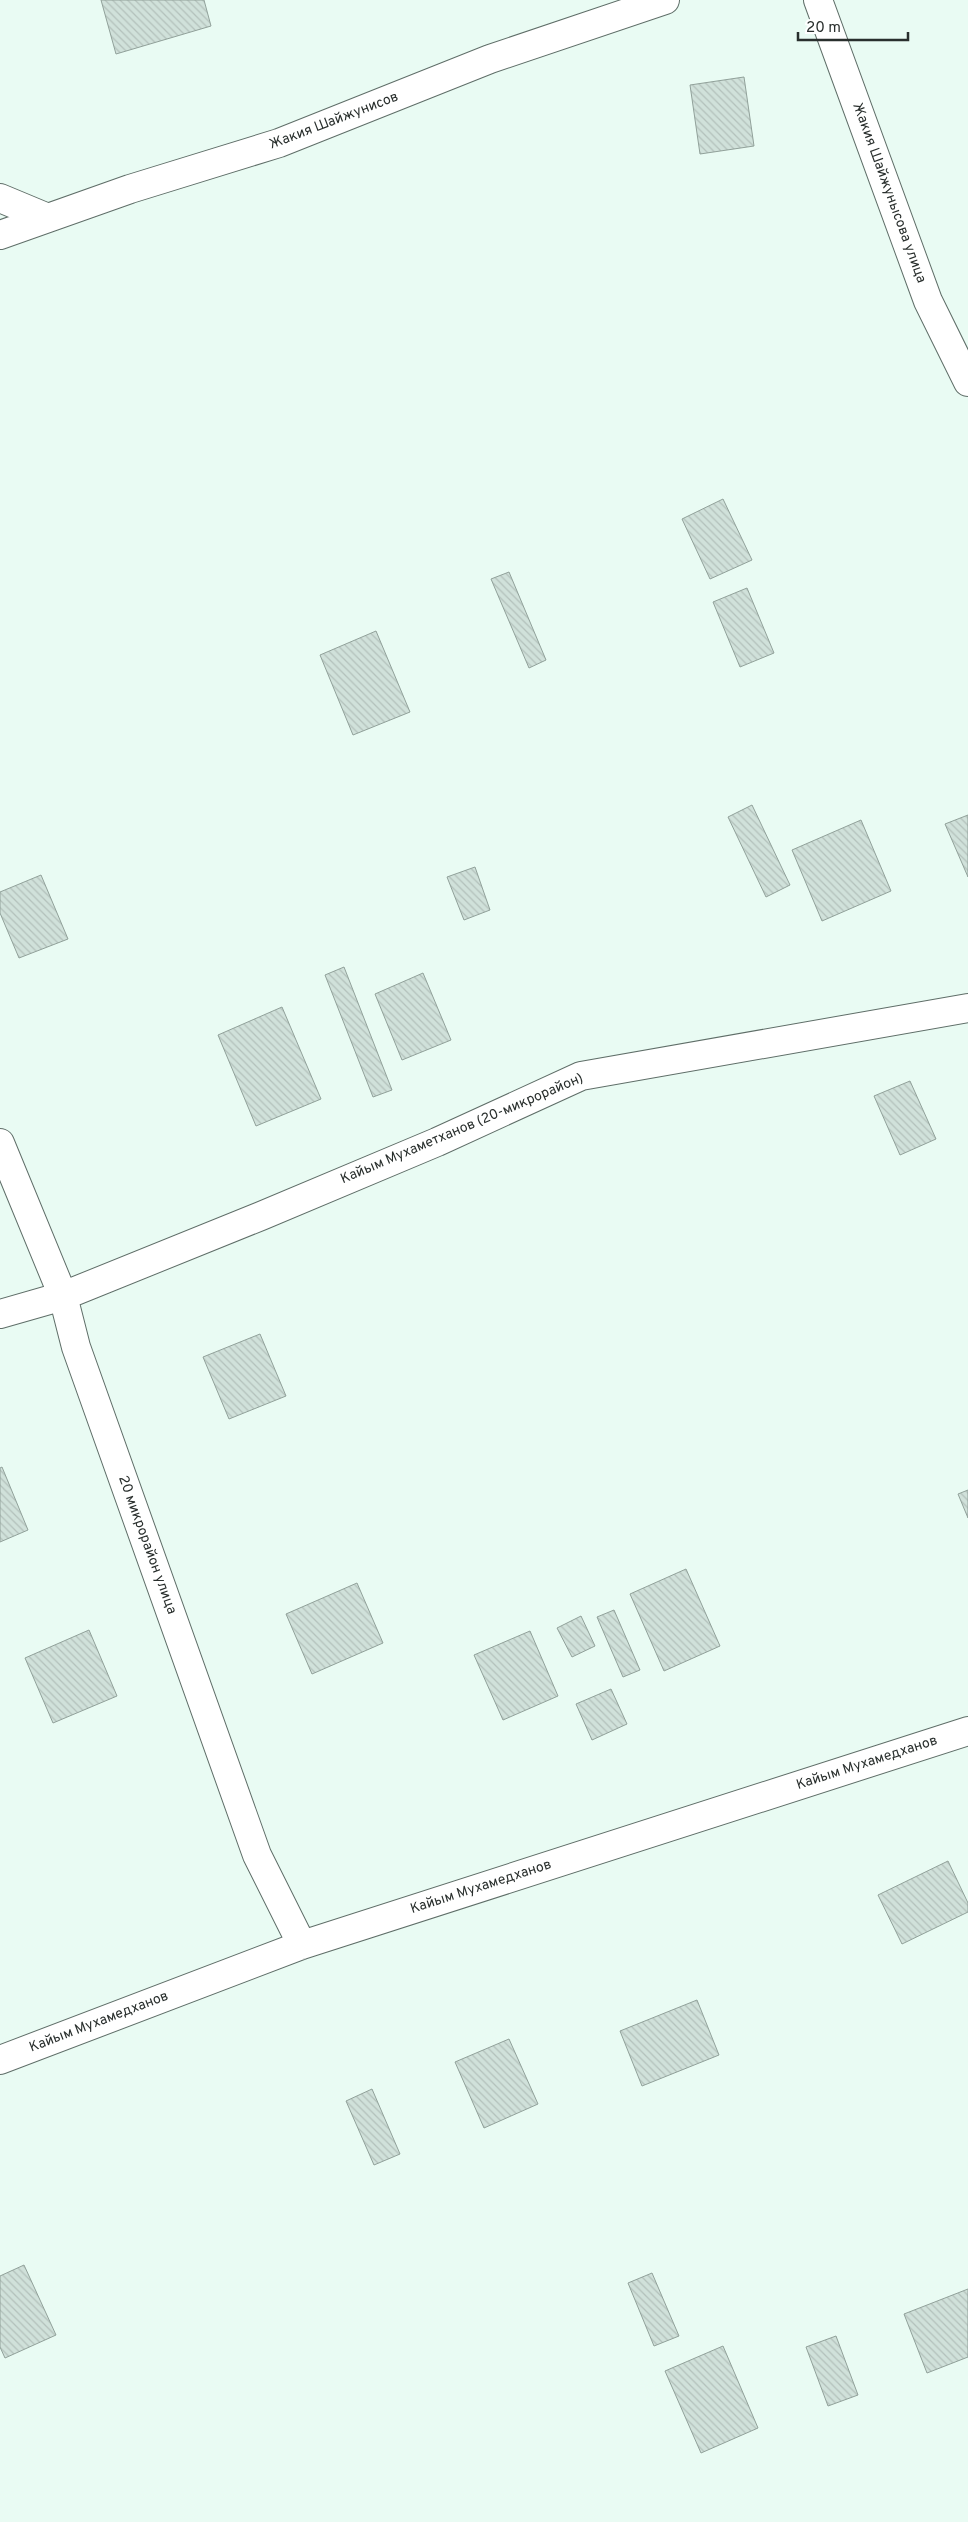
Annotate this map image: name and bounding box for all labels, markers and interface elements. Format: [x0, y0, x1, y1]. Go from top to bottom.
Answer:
scale bar [798, 10, 908, 42]
text: 20 m [806, 19, 841, 38]
street label: Жакия Шайжунисов [267, 89, 401, 153]
street label: Жакия Шайжунысова улица [848, 101, 930, 285]
street label: Кайым Мухаметханов (20-микрорайон) [338, 1070, 586, 1188]
street label: 20 микрорайон улица [114, 1473, 180, 1617]
street label: Кайым Мухамедханов [794, 1732, 940, 1794]
street label: Кайым Мухамедханов [408, 1856, 554, 1918]
street label: Кайым Мухамедханов [27, 1988, 171, 2056]

